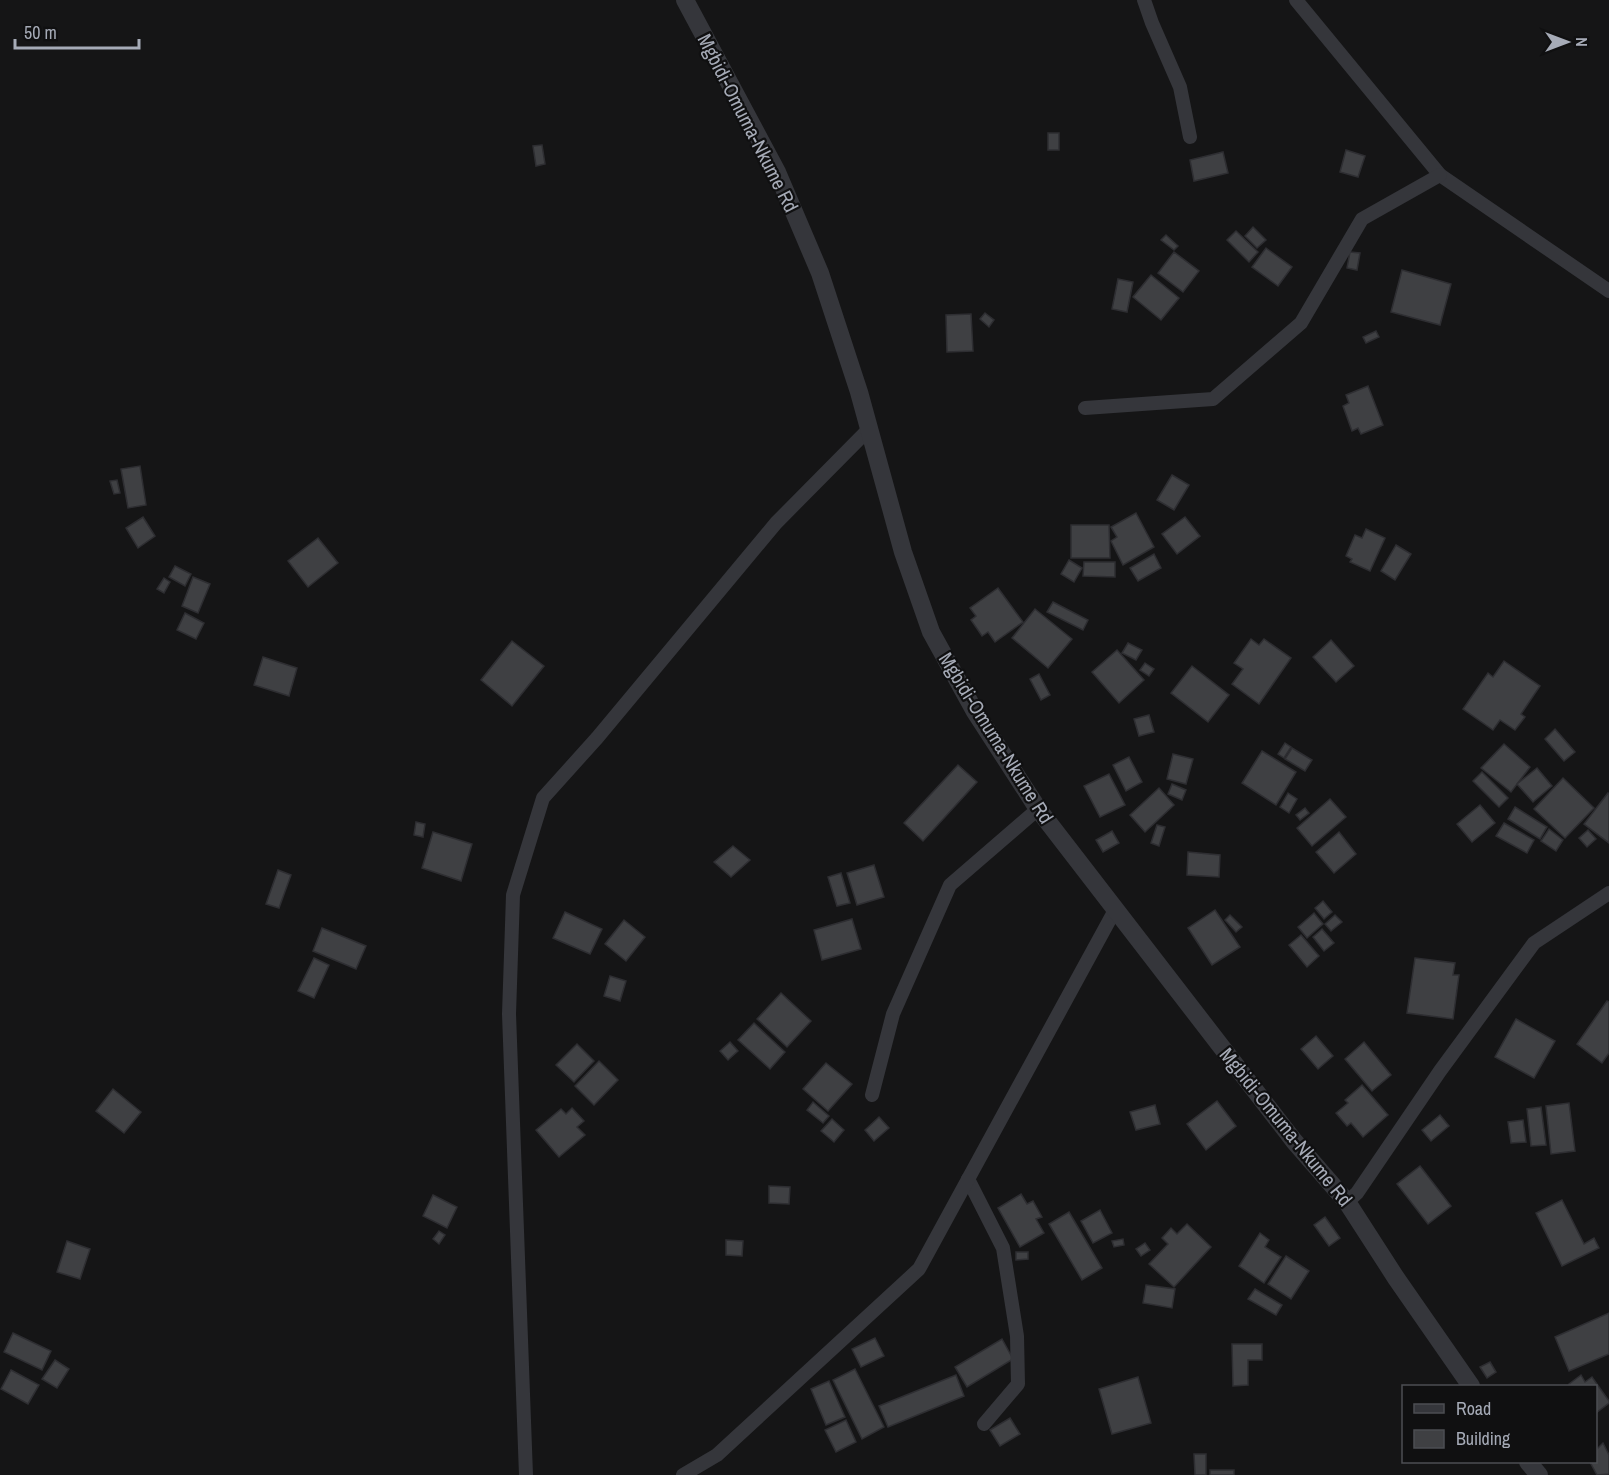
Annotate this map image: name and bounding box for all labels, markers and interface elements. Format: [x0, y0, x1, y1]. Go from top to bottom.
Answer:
scale bar [15, 12, 140, 50]
north arrow [1537, 12, 1597, 72]
text: 50 m [24, 20, 57, 45]
street label: Mgbidi-Omuma-Nkume Rd [692, 29, 805, 217]
text: N [1571, 37, 1593, 47]
street label: Mgbidi-Omuma-Nkume Rd [933, 647, 1060, 828]
street label: Mgbidi-Omuma-Nkume Rd [1214, 1042, 1359, 1212]
legend [1402, 1385, 1597, 1463]
text: Road [1456, 1396, 1491, 1421]
text: Building [1456, 1426, 1511, 1451]

